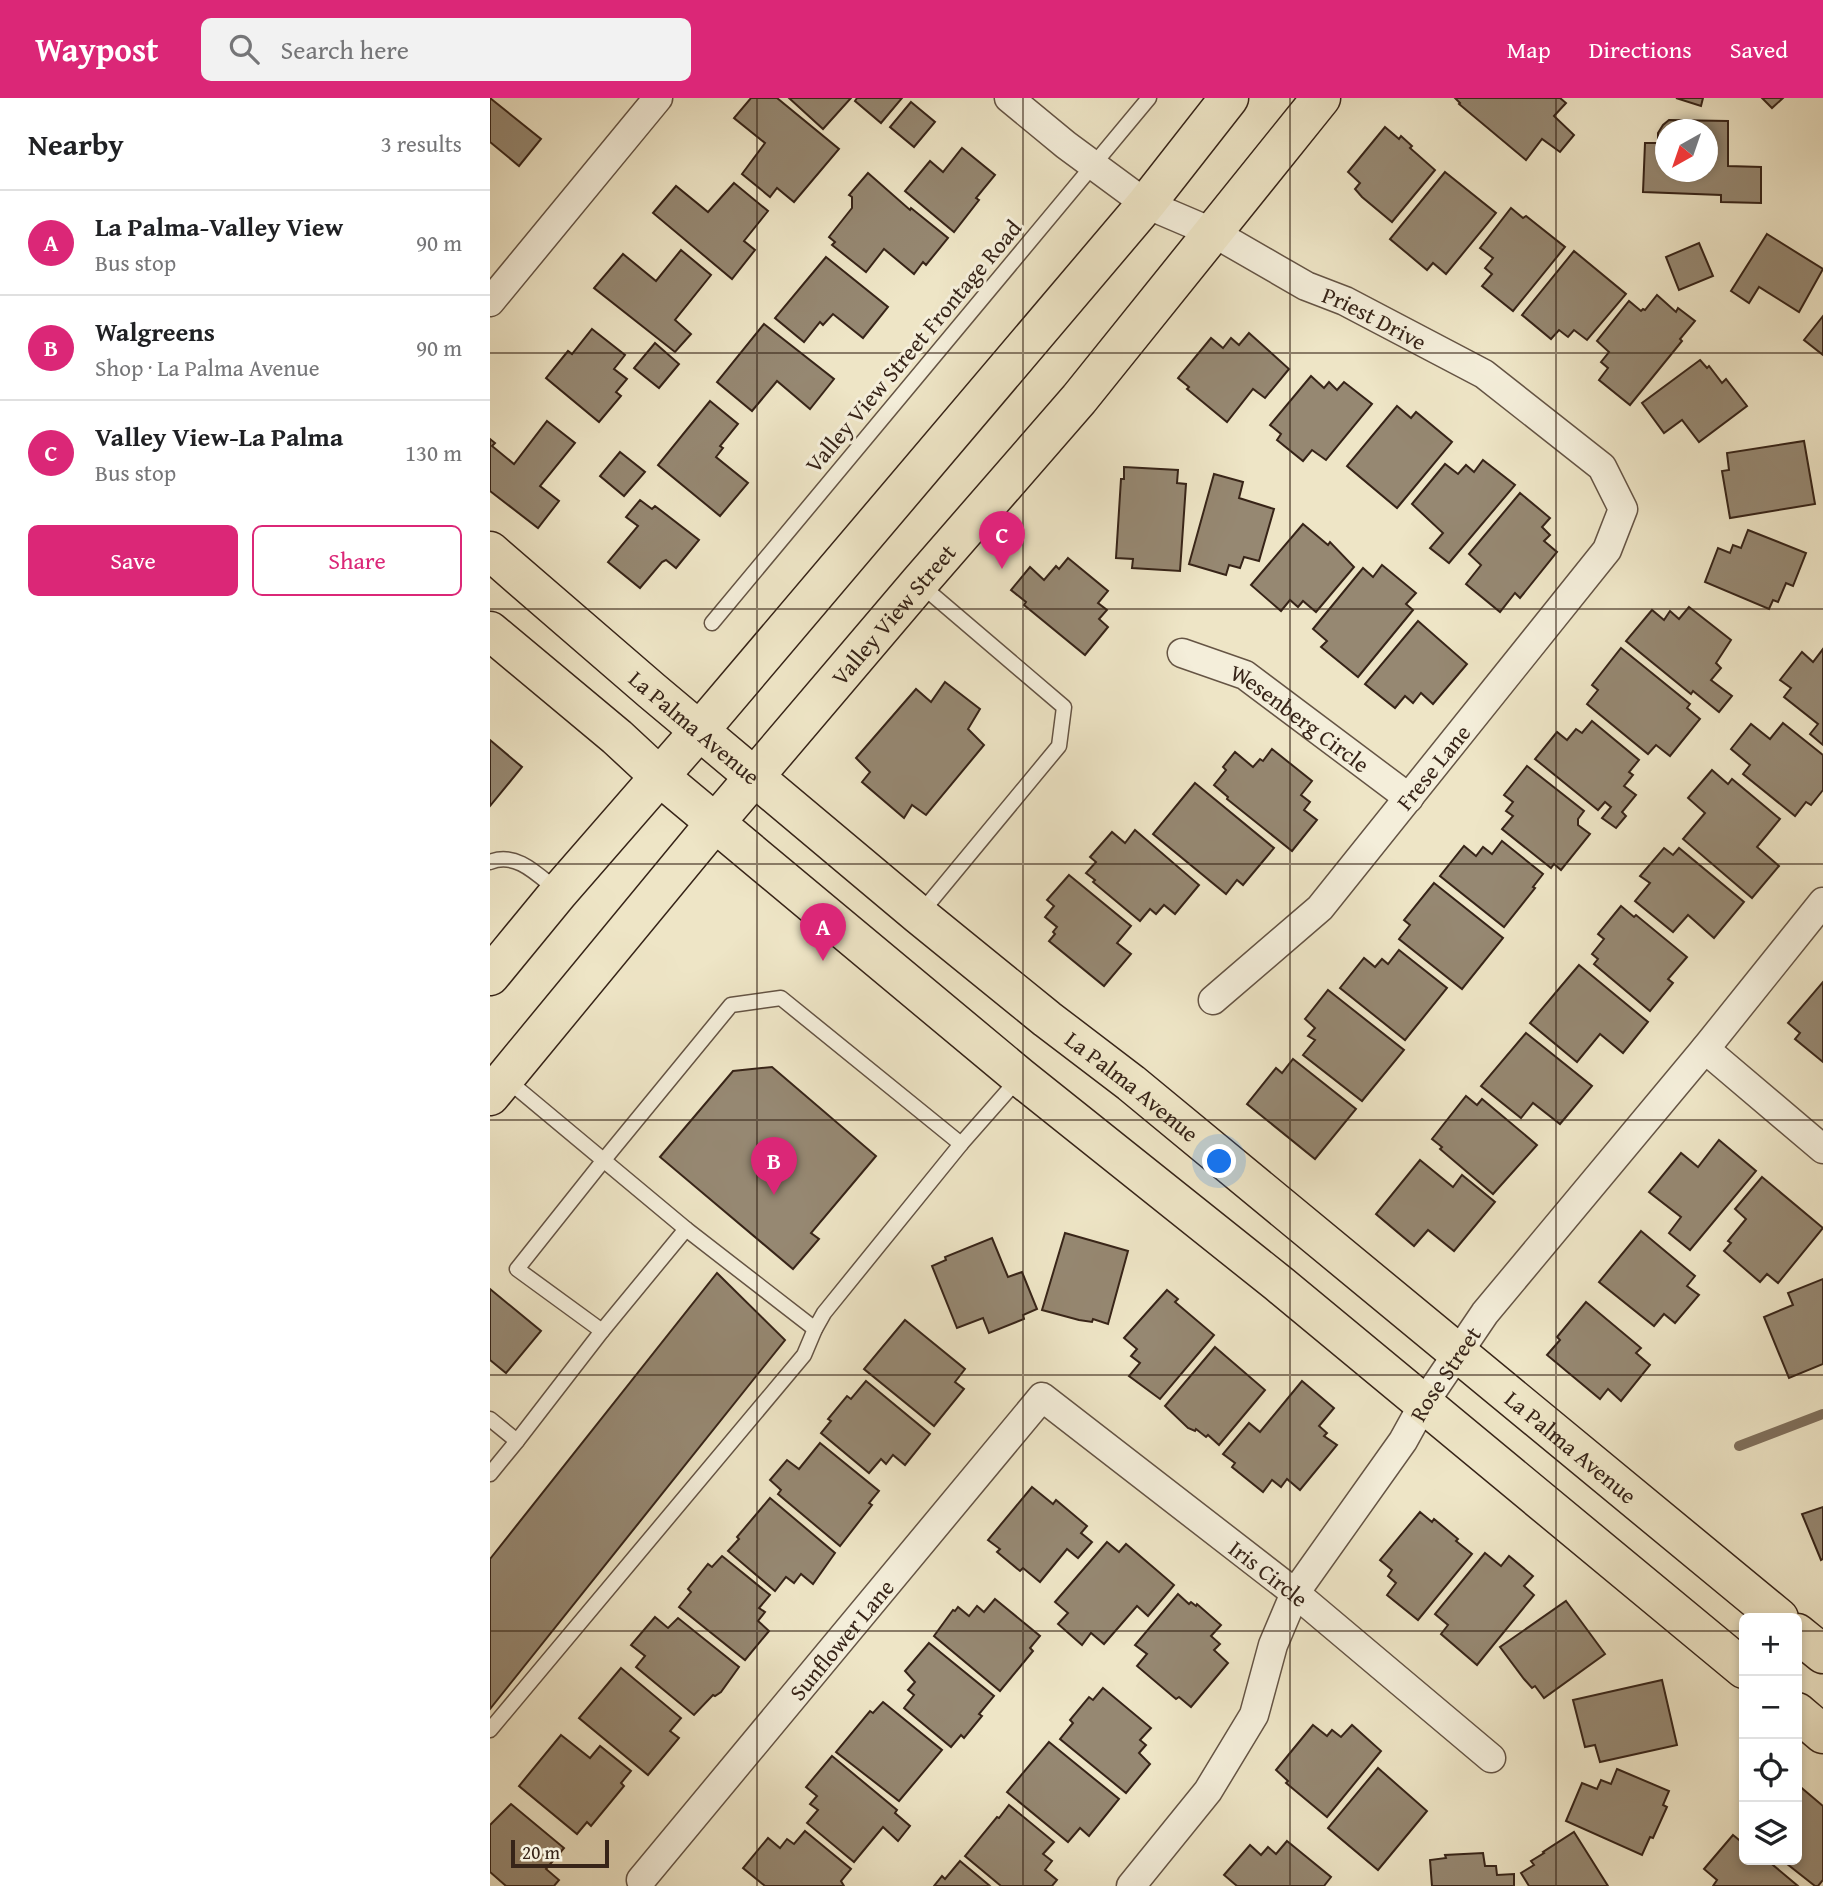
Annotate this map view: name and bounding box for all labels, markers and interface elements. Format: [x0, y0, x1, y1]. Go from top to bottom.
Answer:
search box [201, 18, 691, 81]
text: Waypost [35, 25, 159, 73]
icon: search [225, 30, 263, 68]
text: Search here [281, 30, 409, 69]
text: Map [1507, 32, 1551, 67]
text: Directions [1589, 32, 1692, 67]
text: Saved [1730, 32, 1788, 67]
north arrow [1655, 119, 1718, 182]
text: Nearby [28, 122, 124, 166]
text: 3 results [381, 127, 462, 160]
text: La Palma-Valley View [95, 207, 343, 246]
street label: Valley View Street Frontage Road [797, 212, 1029, 480]
text: A [44, 226, 58, 259]
text: 90 m [416, 226, 462, 259]
text: Bus stop [95, 246, 176, 279]
street label: Priest Drive [1318, 277, 1433, 358]
text: Walgreens [95, 312, 215, 351]
text: B [44, 331, 58, 364]
text: 90 m [416, 331, 462, 364]
text: Shop · La Palma Avenue [95, 351, 319, 384]
text: Valley View-La Palma [95, 417, 343, 456]
text: C [44, 436, 58, 469]
text: 130 m [405, 436, 462, 469]
text: Bus stop [95, 456, 176, 489]
pin: C [979, 511, 1025, 569]
button: Save [28, 525, 238, 596]
button: Share [252, 525, 462, 596]
street label: Valley View Street [823, 536, 963, 692]
street label: Wesenberg Circle [1226, 655, 1377, 780]
street label: La Palma Avenue [622, 662, 768, 792]
street label: Frese Lane [1388, 717, 1478, 817]
pin: A [800, 903, 846, 961]
street label: La Palma Avenue [1059, 1022, 1206, 1149]
pin: B [751, 1137, 797, 1195]
your location [1202, 1144, 1236, 1178]
street label: Rose Street [1401, 1319, 1488, 1427]
street label: La Palma Avenue [1498, 1382, 1644, 1511]
street label: Iris Circle [1222, 1532, 1316, 1614]
street label: Sunflower Lane [781, 1571, 901, 1707]
map controls [1739, 1613, 1802, 1865]
button: + [1739, 1613, 1802, 1676]
button: − [1739, 1676, 1802, 1739]
button: locate [1739, 1739, 1802, 1802]
button: layers [1739, 1802, 1802, 1865]
scale bar [511, 1837, 609, 1869]
text: 20 m [522, 1838, 560, 1866]

